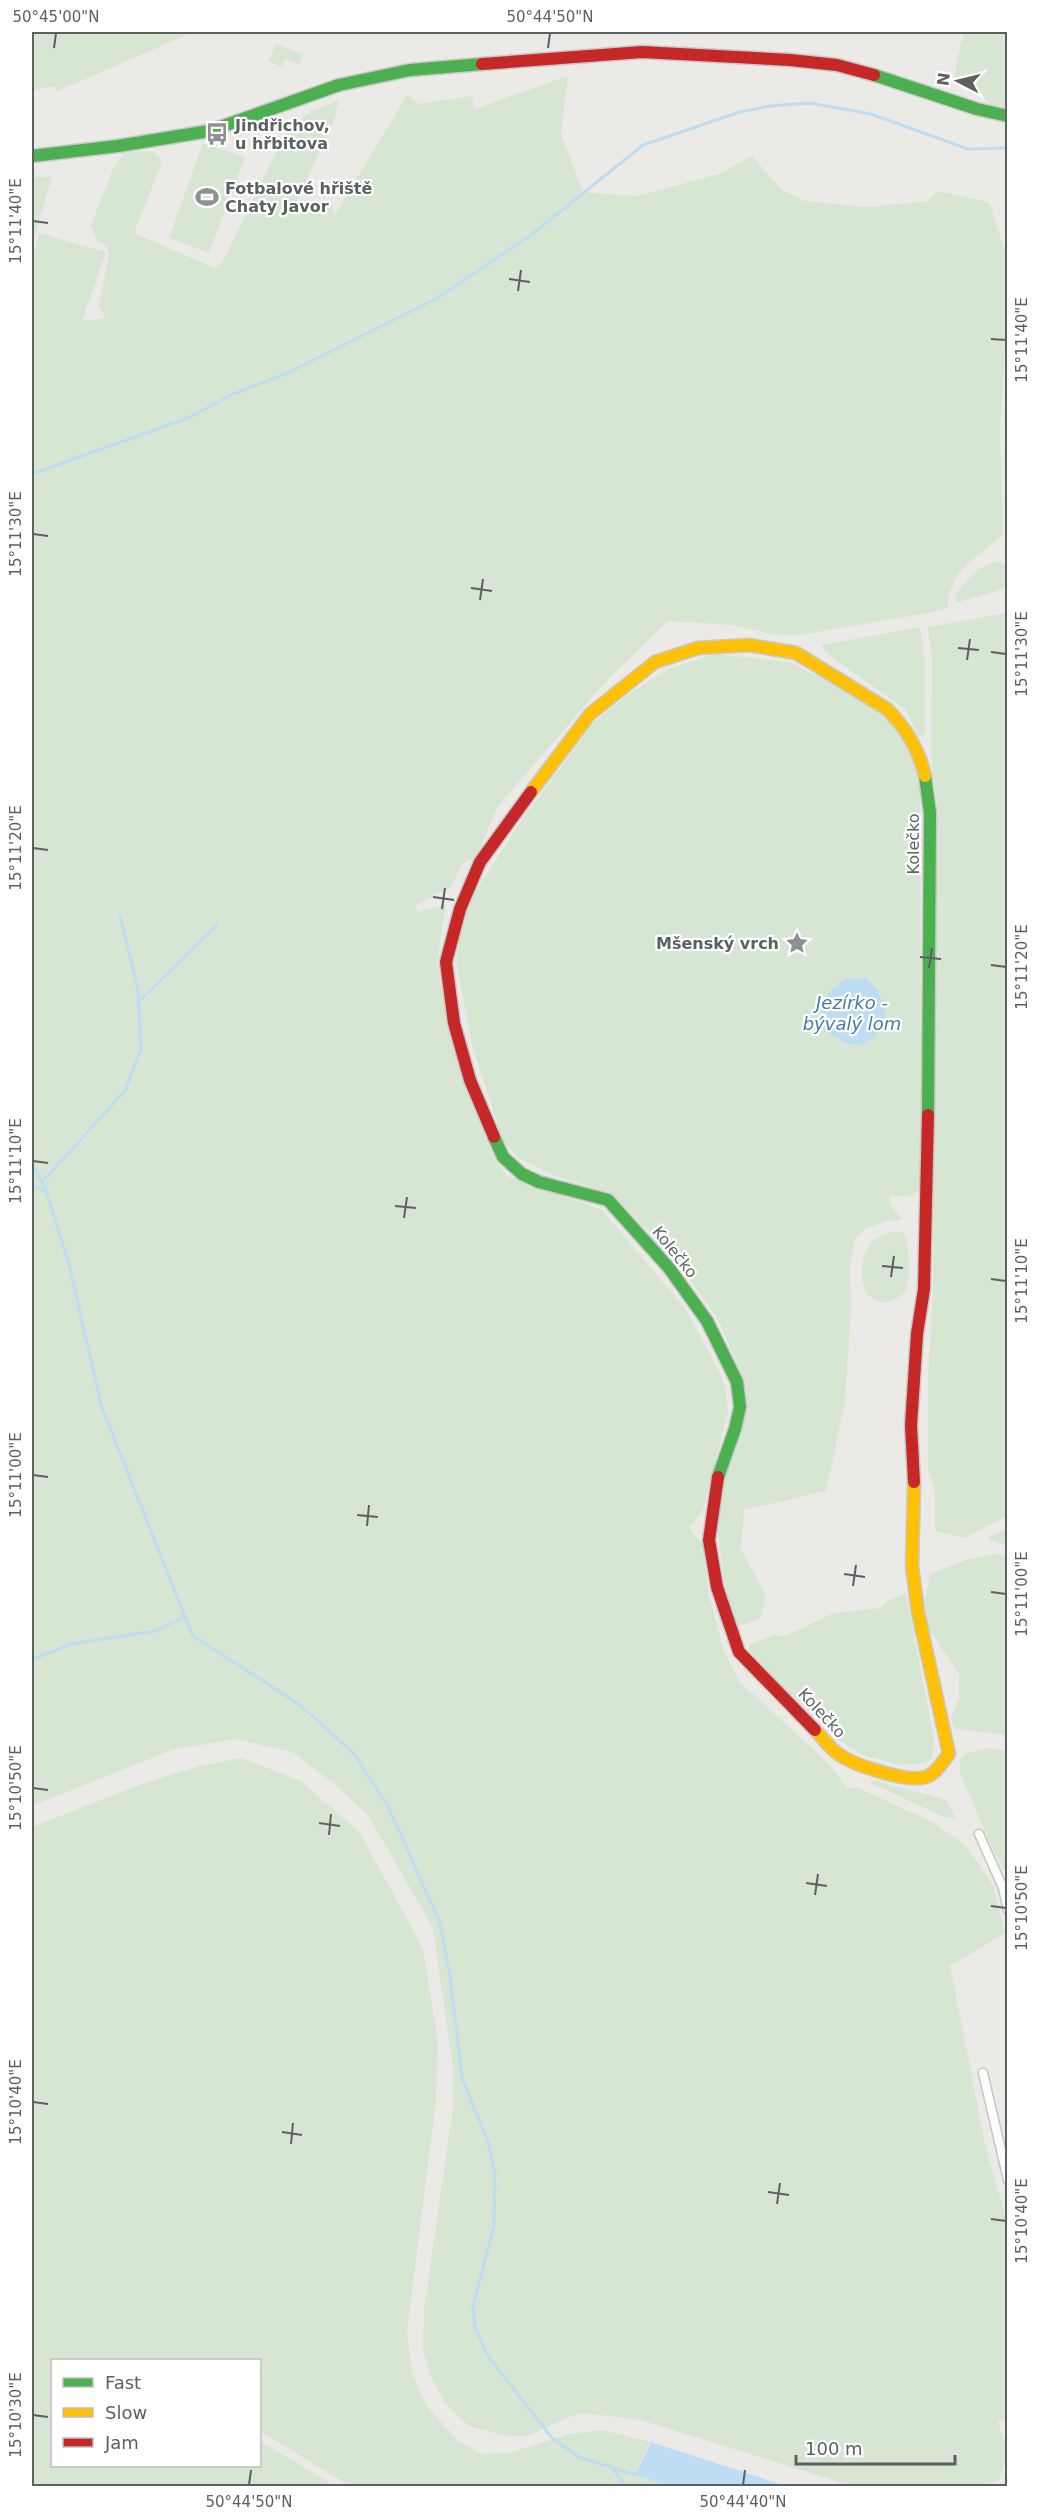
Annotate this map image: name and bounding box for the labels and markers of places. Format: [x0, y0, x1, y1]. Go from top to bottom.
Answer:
place label: Jindřichov, u hřbitova [234, 116, 330, 153]
bus stop icon: Jindřichov, u hřbitova [204, 121, 230, 147]
place label: Fotbalové hřiště Chaty Javor [225, 179, 372, 216]
sports icon: Fotbalové hřiště Chaty Javor [194, 184, 220, 210]
place icon: Mšenský vrch [784, 930, 810, 956]
place label: Mšenský vrch [656, 934, 779, 953]

